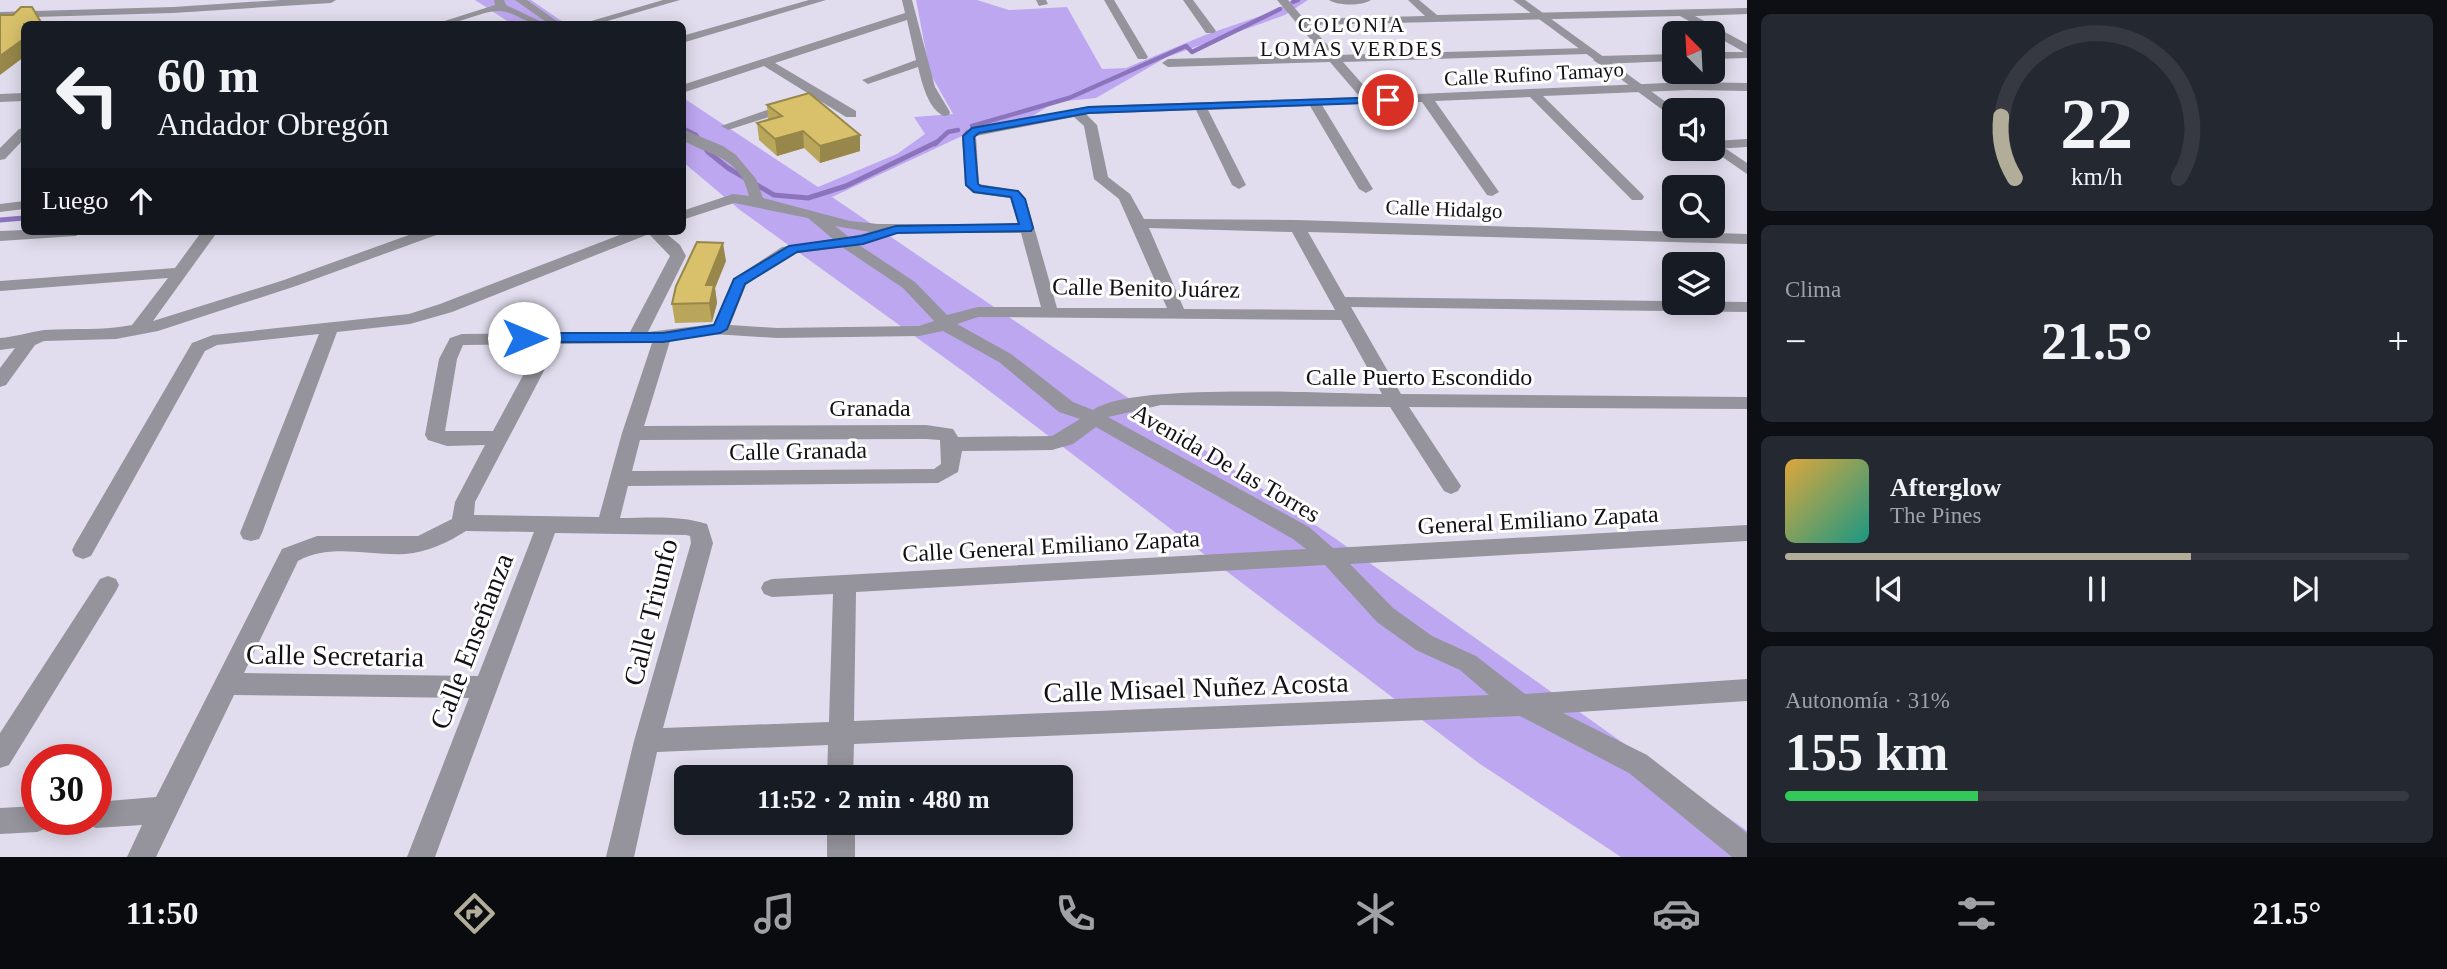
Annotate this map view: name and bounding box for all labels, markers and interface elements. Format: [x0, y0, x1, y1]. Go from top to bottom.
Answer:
district label: COLONIA LOMAS VERDES [1260, 13, 1444, 61]
north arrow [1662, 21, 1726, 84]
map controls [1662, 21, 1725, 315]
text: 60 m [157, 48, 259, 103]
icon: left [42, 49, 133, 140]
street label: Calle Rufino Tamayo [1443, 57, 1625, 91]
pin [1358, 70, 1418, 130]
icon: arrive [1369, 81, 1407, 119]
text: 22 [2061, 84, 2133, 165]
button: sound [1662, 98, 1725, 161]
text: Andador Obregón [157, 106, 389, 142]
text: km/h [2071, 163, 2123, 190]
button: search [1662, 175, 1725, 238]
icon: ahead [122, 182, 160, 220]
text: Luego [42, 186, 108, 215]
street label: Calle Hidalgo [1385, 195, 1503, 223]
button: layers [1662, 252, 1725, 315]
street label: Calle Benito Juárez [1052, 273, 1240, 303]
text: Clima [1785, 277, 1841, 302]
position arrow [487, 301, 561, 375]
text: 21.5° [2041, 313, 2153, 370]
text: − [1785, 320, 1806, 362]
text: + [2388, 320, 2409, 362]
street label: Calle Puerto Escondido [1306, 364, 1532, 390]
street label: Granada [829, 395, 911, 421]
street label: Avenida De las Torres [1127, 399, 1325, 527]
street label: Calle Granada [729, 437, 868, 465]
text: Afterglow [1890, 473, 2001, 502]
street label: General Emiliano Zapata [1417, 501, 1659, 539]
text: The Pines [1890, 503, 1981, 528]
street label: Calle General Emiliano Zapata [902, 525, 1201, 567]
street label: Calle Triunfo [617, 536, 684, 689]
street label: Calle Enseñanza [424, 548, 519, 733]
icon: previous [1870, 570, 1908, 608]
icon: pause [2078, 570, 2116, 608]
icon: next [2286, 570, 2324, 608]
street label: Calle Secretaria [246, 638, 425, 673]
street label: Calle Misael Nuñez Acosta [1043, 667, 1350, 708]
text: Autonomía · 31% [1785, 688, 1950, 713]
text: 155 km [1785, 724, 1948, 781]
speed limit sign: 30 [21, 744, 112, 835]
text: 11:52 · 2 min · 480 m [757, 785, 990, 814]
icon: directions [450, 889, 499, 938]
icon: music [750, 889, 799, 938]
icon: phone [1051, 889, 1100, 938]
icon: climate [1351, 889, 1400, 938]
icon: car [1652, 889, 1701, 938]
icon: filters [1952, 889, 2001, 938]
text: 11:50 [126, 895, 199, 931]
text: 21.5° [2252, 895, 2321, 931]

